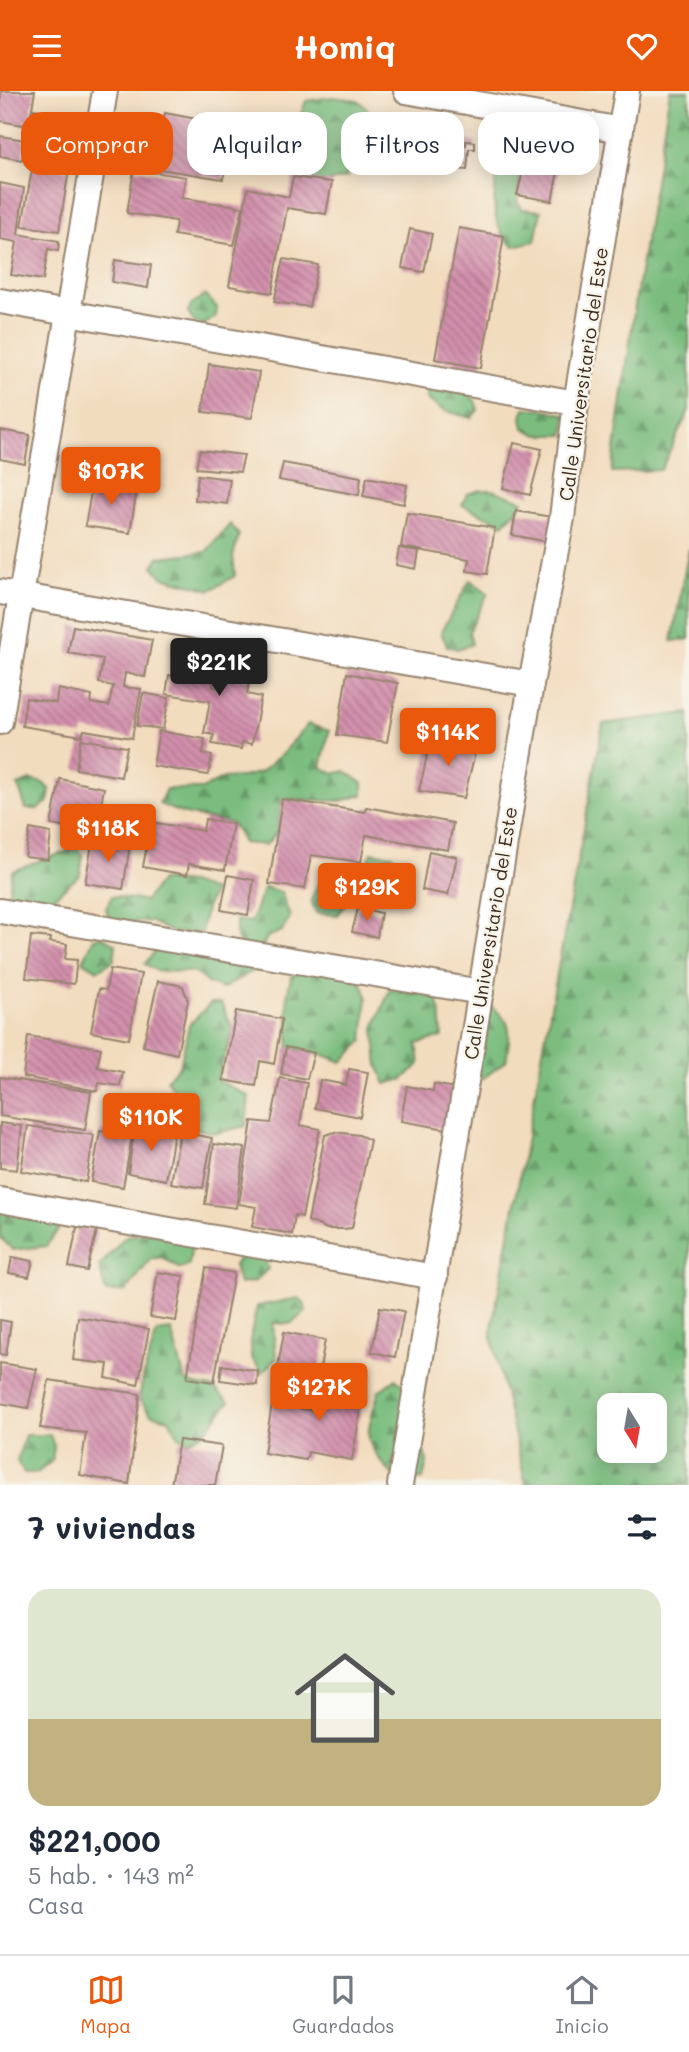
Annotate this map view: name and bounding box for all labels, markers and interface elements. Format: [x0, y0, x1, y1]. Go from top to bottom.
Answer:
text: Homiq [293, 25, 396, 67]
icon: menu [28, 27, 66, 65]
icon: heart [623, 27, 661, 65]
chip: Comprar [21, 112, 173, 175]
chip: Alquilar [187, 112, 327, 175]
chip: Filtros [341, 112, 464, 175]
chip: Nuevo [478, 112, 599, 175]
street label: Calle Universitario del Este [553, 246, 613, 502]
pin: $107K [62, 447, 160, 507]
text: $107K [77, 455, 145, 485]
pin: $221K [170, 639, 268, 698]
text: $221K [186, 646, 252, 676]
pin: $114K [399, 709, 497, 768]
text: $114K [416, 716, 480, 746]
pin: $118K [59, 805, 157, 864]
street label: Calle Universitario del Este [458, 805, 522, 1061]
text: $118K [76, 812, 140, 842]
pin: $129K [318, 863, 416, 923]
text: $129K [334, 871, 400, 901]
pin: $110K [102, 1093, 200, 1153]
text: $110K [119, 1101, 183, 1131]
pin: $127K [270, 1363, 368, 1423]
text: $127K [286, 1371, 352, 1401]
north arrow [597, 1393, 667, 1463]
map controls [597, 1393, 667, 1463]
text: 7 viviendas [28, 1507, 196, 1547]
icon: filters [623, 1508, 661, 1546]
icon: home [282, 1635, 408, 1761]
text: $221,000 [28, 1820, 160, 1860]
text: 5 hab. · 143 m² [28, 1860, 194, 1890]
text: Casa [28, 1890, 84, 1920]
tab: Mapa [81, 1971, 131, 2038]
tab: Guardados [292, 1971, 394, 2038]
tab: Inicio [556, 1971, 608, 2038]

